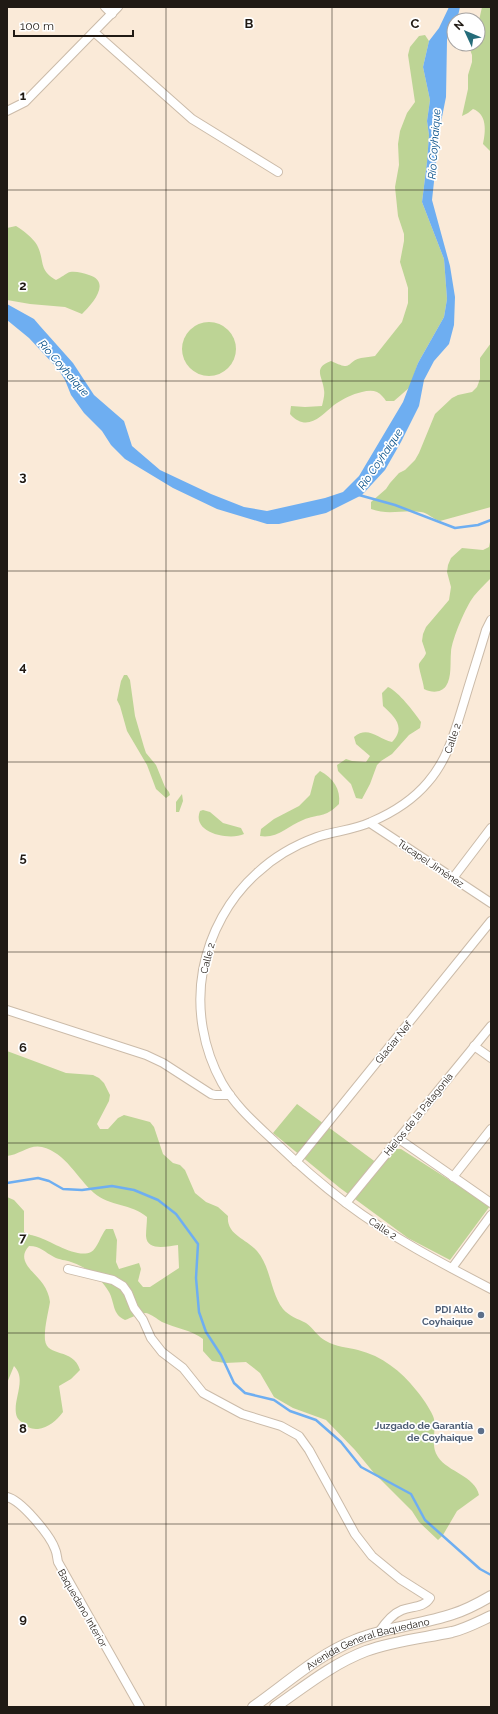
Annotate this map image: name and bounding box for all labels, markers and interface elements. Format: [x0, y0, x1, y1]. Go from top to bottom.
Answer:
scale bar [14, 12, 133, 38]
north arrow [446, 12, 486, 52]
text: B [245, 16, 254, 31]
text: C [411, 16, 420, 31]
text: N [452, 18, 467, 33]
text: 100 m [20, 19, 54, 33]
text: 1 [20, 88, 27, 103]
water label: Río Coyhaique [426, 108, 443, 180]
text: 2 [19, 278, 27, 293]
water label: Río Coyhaique [36, 337, 92, 399]
water label: Río Coyhaique [355, 426, 406, 492]
text: 3 [19, 469, 27, 484]
text: 4 [19, 659, 27, 674]
street label: Calle 2 [442, 722, 463, 755]
street label: Tucapel Jiménez [396, 837, 466, 890]
text: 5 [19, 850, 27, 865]
street label: Calle 2 [198, 942, 217, 975]
street label: Glaciar Nef [373, 1018, 414, 1066]
text: 6 [19, 1040, 27, 1055]
street label: Hielos de la Patagonia [382, 1071, 455, 1158]
street label: Calle 2 [367, 1215, 399, 1242]
text: 7 [19, 1230, 27, 1245]
place label: PDI Alto Coyhaique [422, 1304, 473, 1327]
marker: PDI Alto Coyhaique [476, 1310, 486, 1320]
place label: Juzgado de Garantía de Coyhaique [375, 1420, 473, 1443]
text: 8 [19, 1421, 27, 1436]
marker: Juzgado de Garantía de Coyhaique [476, 1426, 486, 1436]
street label: Baquedano Interior [56, 1567, 110, 1650]
text: 9 [19, 1611, 27, 1626]
street label: Avenida General Baquedano [304, 1616, 430, 1672]

